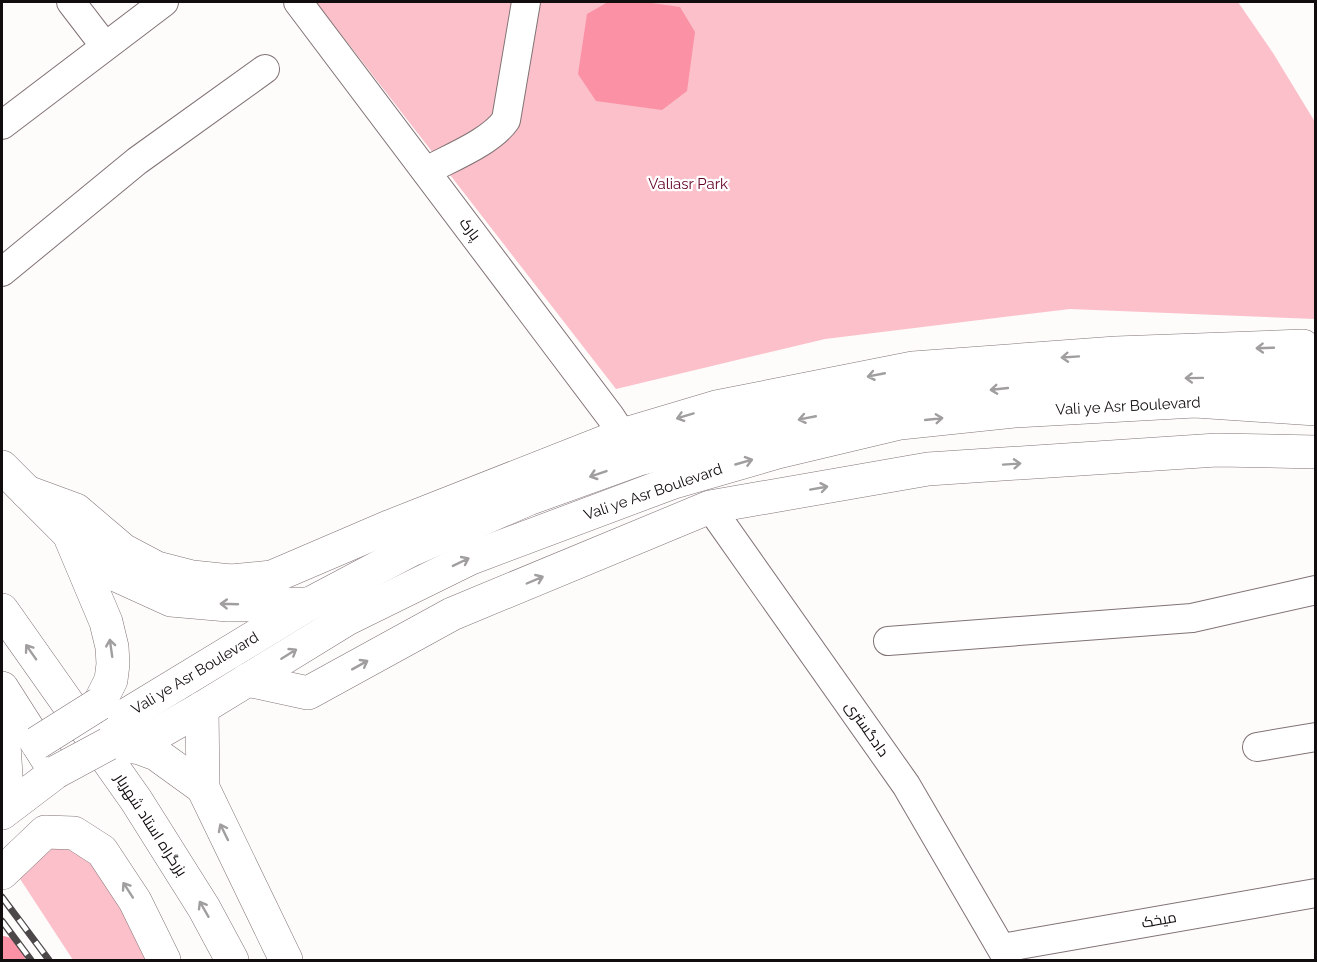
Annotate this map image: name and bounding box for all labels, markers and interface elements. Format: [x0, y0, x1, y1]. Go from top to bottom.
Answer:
park label: Valiasr Park [648, 175, 728, 193]
street label: پارک [455, 214, 484, 245]
one-way arrow [1255, 342, 1275, 353]
one-way arrow [1060, 351, 1080, 362]
one-way arrow [867, 370, 886, 381]
one-way arrow [1185, 372, 1205, 384]
one-way arrow [990, 384, 1010, 395]
street label: Vali ye Asr Boulevard [1055, 393, 1201, 419]
one-way arrow [676, 411, 695, 422]
one-way arrow [797, 413, 817, 424]
one-way arrow [923, 413, 943, 424]
one-way arrow [734, 456, 753, 467]
one-way arrow [1001, 458, 1021, 469]
street label: Vali ye Asr Boulevard [581, 460, 725, 524]
one-way arrow [589, 469, 608, 480]
one-way arrow [808, 483, 828, 494]
one-way arrow [452, 556, 470, 568]
one-way arrow [525, 574, 543, 585]
one-way arrow [220, 599, 240, 610]
street label: Vali ye Asr Boulevard [128, 628, 262, 718]
one-way arrow [105, 639, 116, 659]
one-way arrow [25, 644, 37, 661]
one-way arrow [280, 647, 297, 659]
one-way arrow [350, 659, 368, 670]
street label: دادگستری [840, 698, 893, 761]
street label: بزرگراه استاد شهریار [110, 769, 191, 880]
one-way arrow [218, 824, 230, 842]
one-way arrow [122, 882, 134, 899]
one-way arrow [198, 901, 210, 918]
street label: میخک [1140, 908, 1178, 932]

